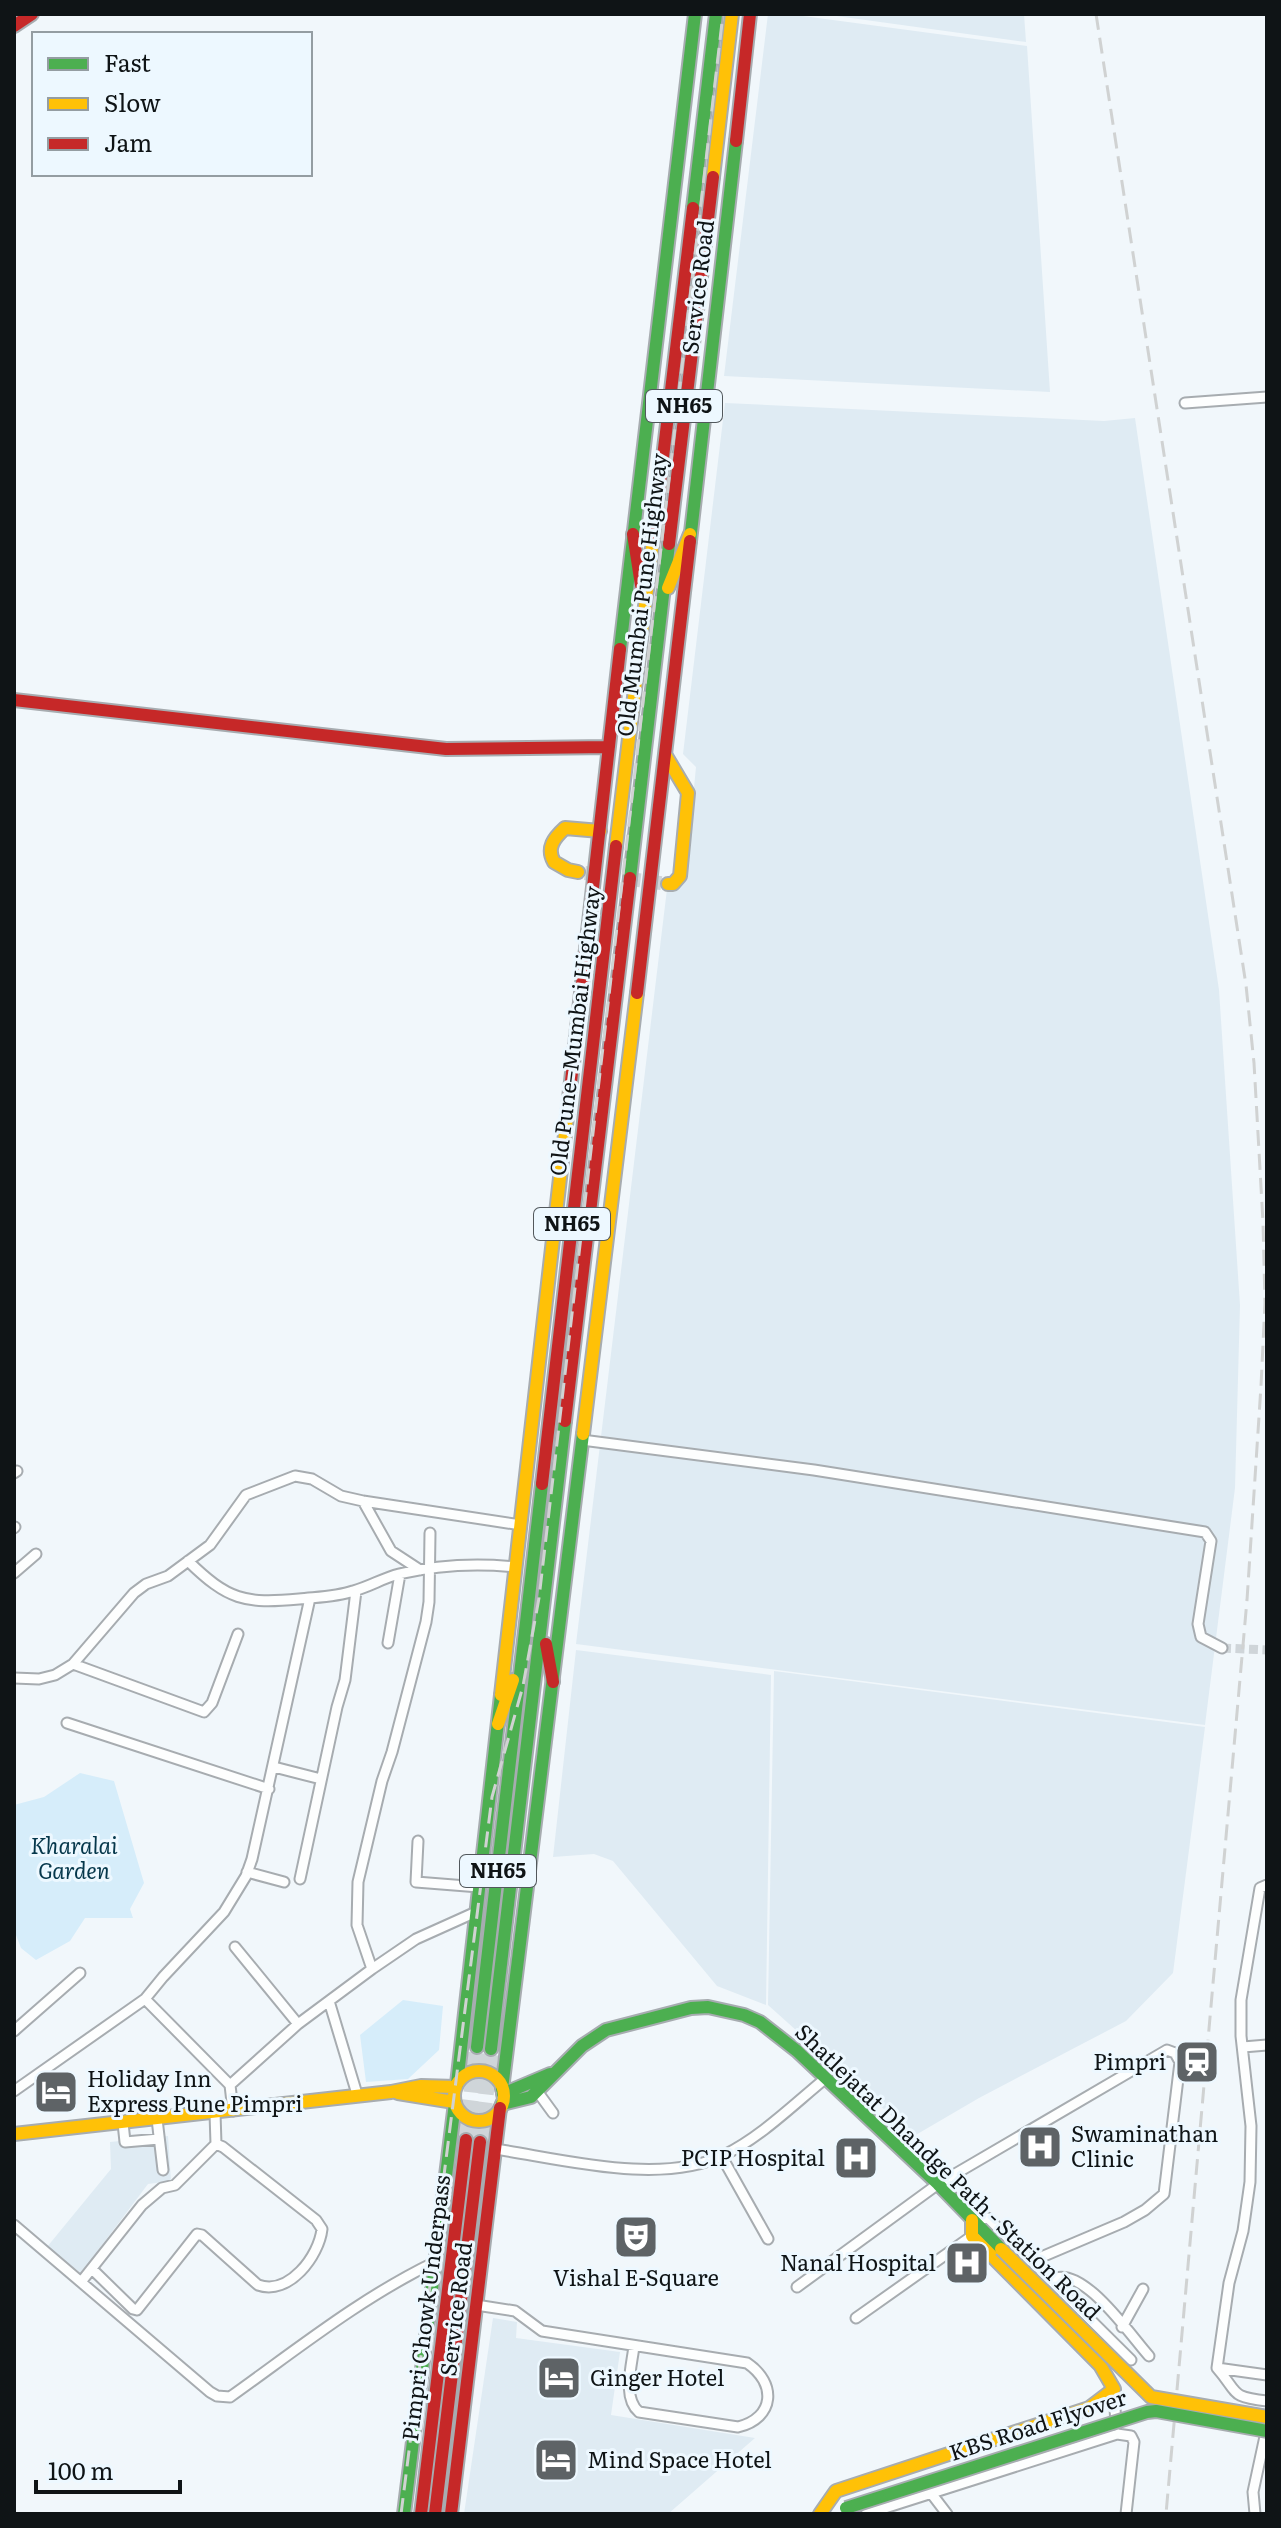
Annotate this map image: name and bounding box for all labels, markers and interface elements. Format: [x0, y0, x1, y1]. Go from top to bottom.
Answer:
legend [32, 32, 312, 176]
text: Fast [104, 44, 151, 79]
text: Slow [104, 84, 161, 119]
text: Jam [104, 124, 152, 159]
street label: Service Road [672, 218, 721, 356]
road number: NH65 [646, 390, 722, 422]
street label: Old Mumbai Pune Highway [607, 451, 674, 738]
street label: Old Pune–Mumbai Highway [539, 884, 608, 1178]
road number: NH65 [534, 1208, 610, 1240]
park label: Kharalai Garden [30, 1828, 118, 1886]
road number: NH65 [460, 1855, 536, 1887]
street label: Shatlejatat Dhandge Path - Station Road [789, 2015, 1110, 2327]
station icon: Pimpri [1173, 2038, 1221, 2086]
place label: Pimpri [1093, 2044, 1166, 2077]
place label: Holiday Inn Express Pune Pimpri [87, 2061, 303, 2119]
hotel icon: Holiday Inn Express Pune Pimpri [32, 2068, 80, 2116]
place label: Swaminathan Clinic [1071, 2116, 1218, 2174]
hospital icon: Swaminathan Clinic [1016, 2123, 1064, 2171]
hospital icon: PCIP Hospital [832, 2134, 880, 2182]
place label: PCIP Hospital [681, 2140, 825, 2173]
street label: Pimpri Chowk Underpass [392, 2173, 457, 2443]
theatre icon: Vishal E-Square [612, 2213, 660, 2261]
hospital icon: Nanal Hospital [943, 2239, 991, 2287]
street label: Service Road [430, 2240, 479, 2378]
place label: Nanal Hospital [780, 2245, 936, 2278]
place label: Vishal E-Square [553, 2260, 719, 2293]
hotel icon: Ginger Hotel [535, 2354, 583, 2402]
place label: Ginger Hotel [590, 2360, 724, 2393]
street label: KBS Road Flyover [944, 2379, 1131, 2468]
hotel icon: Mind Space Hotel [532, 2436, 580, 2484]
place label: Mind Space Hotel [587, 2442, 772, 2475]
scale bar [36, 2444, 180, 2494]
text: 100 m [48, 2452, 114, 2487]

